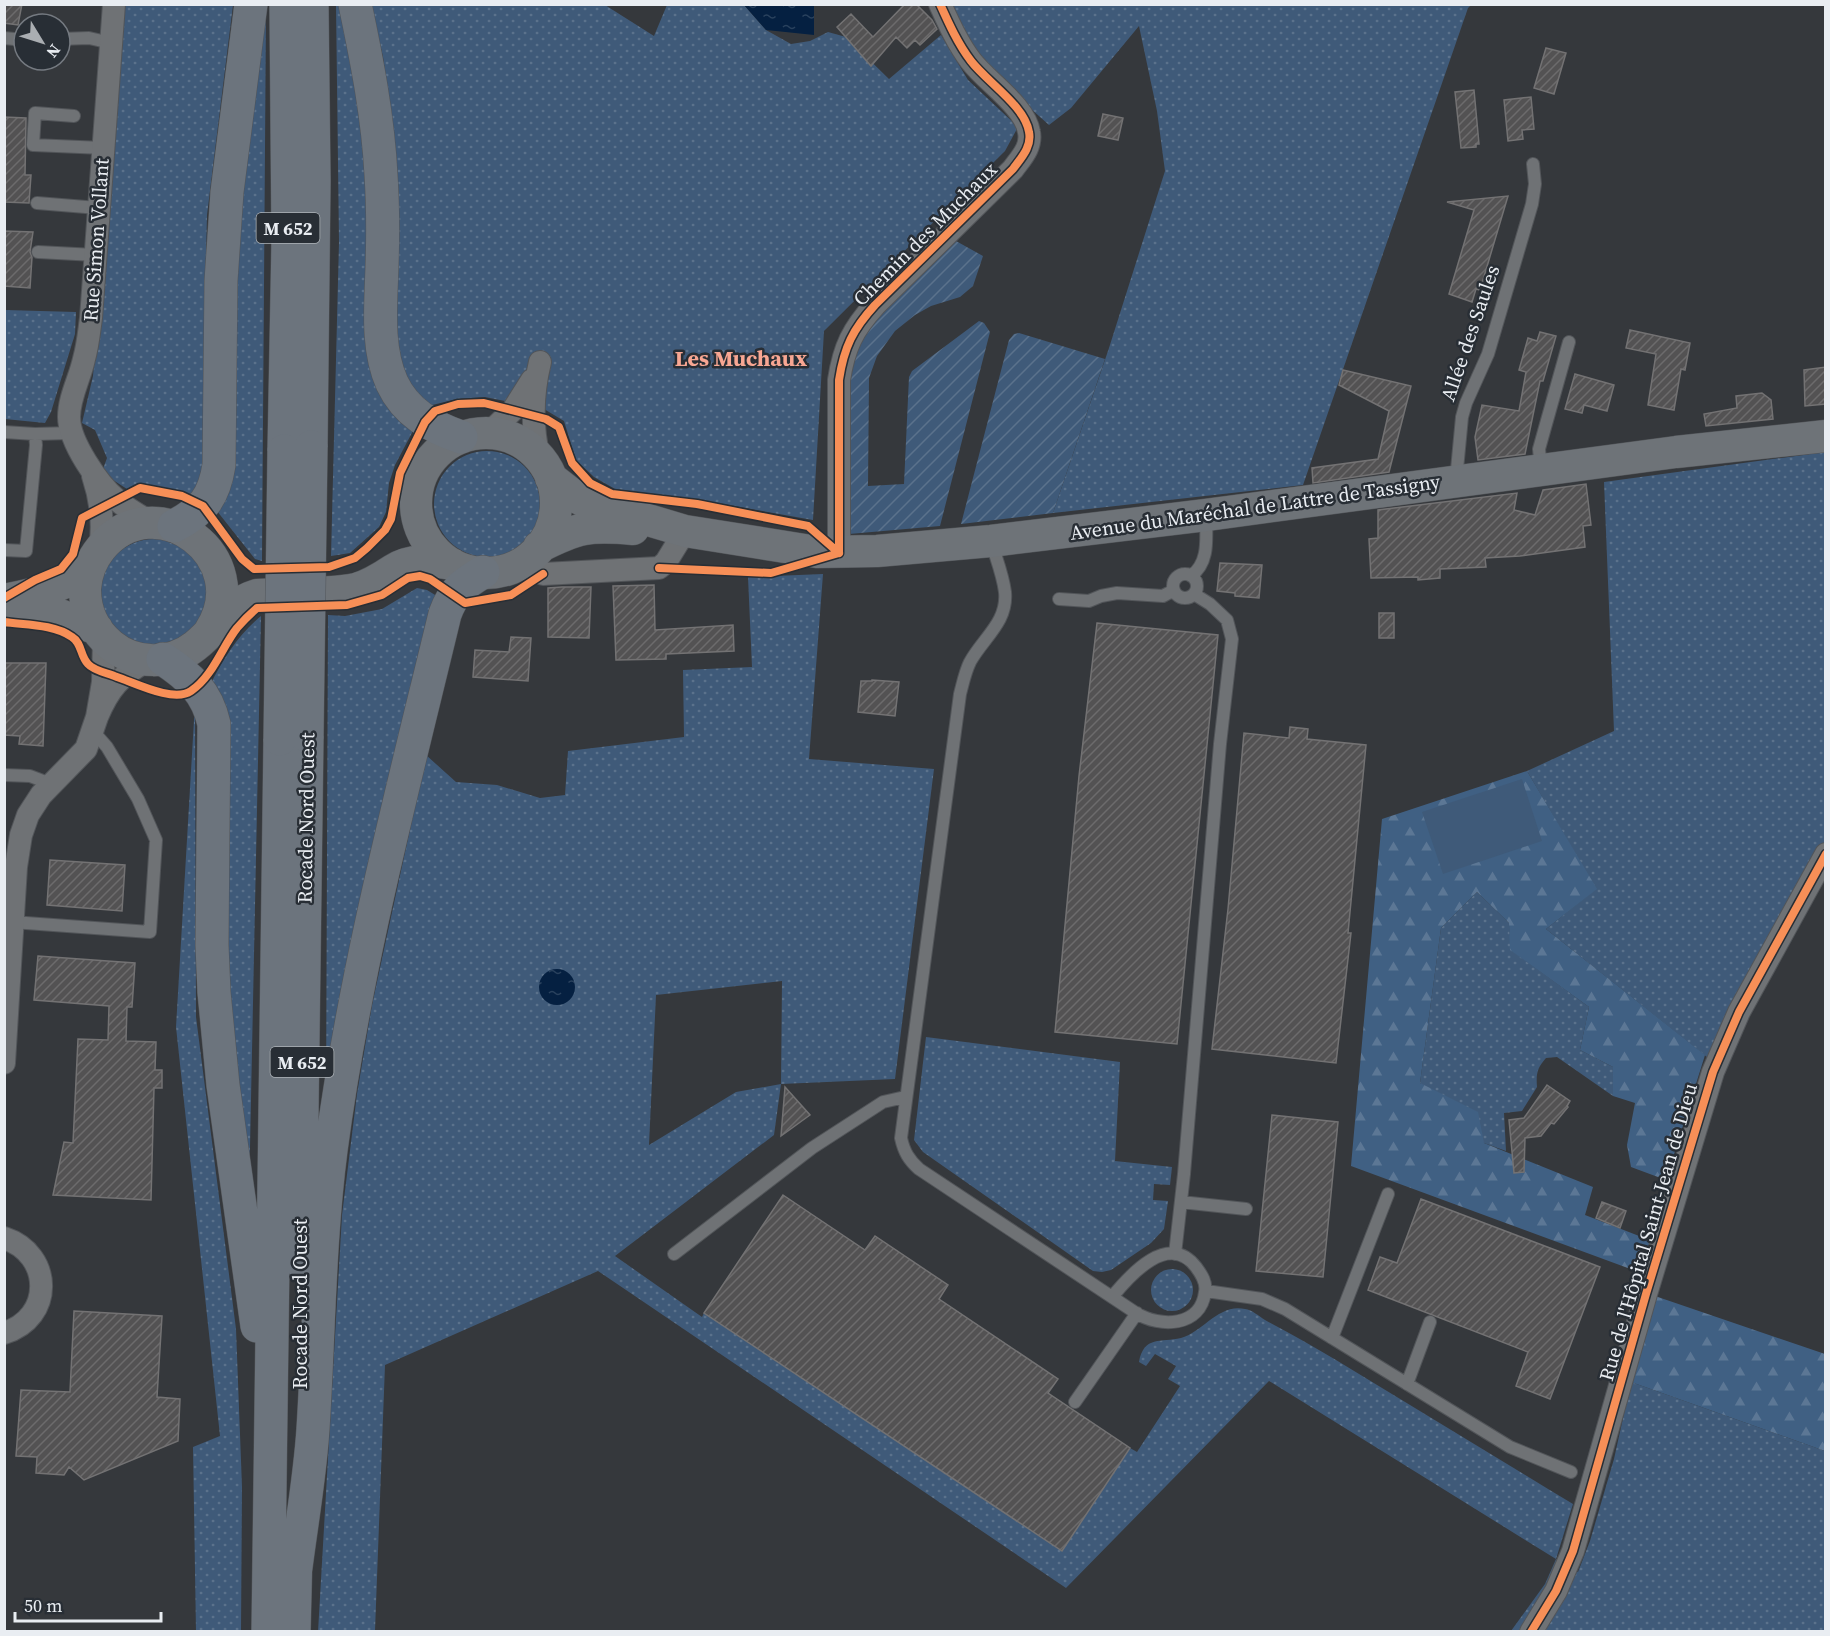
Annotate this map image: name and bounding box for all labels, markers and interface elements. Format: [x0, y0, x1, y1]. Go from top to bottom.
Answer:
north arrow [12, 12, 72, 72]
text: N [41, 40, 66, 63]
street label: Chemin des Muchaux [847, 155, 1004, 312]
street label: Rue Simon Vollant [76, 157, 116, 323]
road number: M 652 [256, 213, 320, 243]
street label: Allée des Saules [1434, 261, 1506, 405]
district label: Les Muchaux [675, 343, 807, 373]
street label: Avenue du Maréchal de Lattre de Tassigny [1068, 467, 1443, 547]
street label: Rocade Nord Ouest [291, 732, 321, 904]
road number: M 652 [270, 1047, 334, 1077]
street label: Rue de l'Hôpital Saint-Jean de Dieu [1592, 1080, 1704, 1384]
street label: Rocade Nord Ouest [286, 1218, 314, 1389]
scale bar [15, 1585, 160, 1623]
text: 50 m [24, 1593, 62, 1618]

